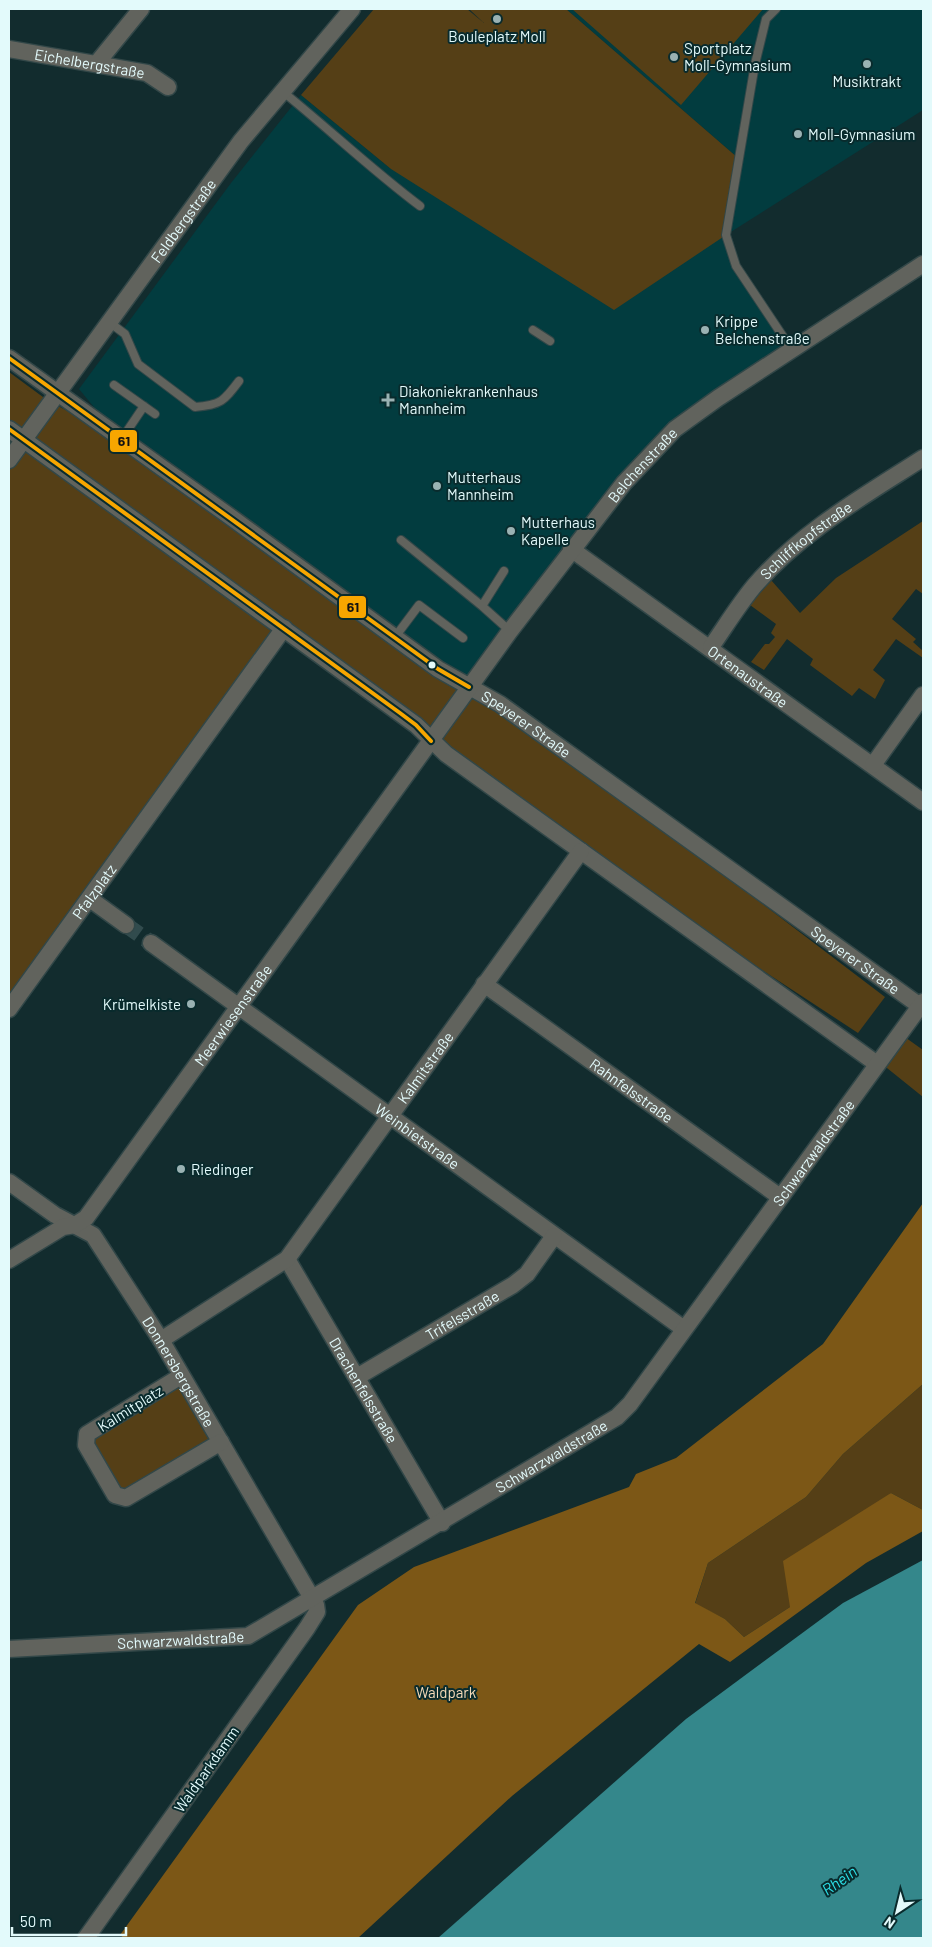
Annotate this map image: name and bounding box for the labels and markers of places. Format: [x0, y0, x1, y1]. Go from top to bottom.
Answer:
marker: Bouleplatz Moll [491, 13, 503, 25]
place label: Bouleplatz Moll [448, 27, 546, 45]
place label: Sportplatz Moll-Gymnasium [684, 39, 791, 74]
marker: Sportplatz Moll-Gymnasium [668, 51, 680, 63]
marker: Musiktrakt [861, 58, 873, 70]
place label: Musiktrakt [833, 72, 901, 90]
place label: Moll-Gymnasium [808, 125, 915, 143]
marker: Moll-Gymnasium [792, 128, 804, 140]
place label: Krippe Belchenstraße [715, 312, 810, 347]
marker: Krippe Belchenstraße [699, 324, 711, 336]
place label: Diakoniekrankenhaus Mannheim [399, 382, 538, 417]
marker: Diakoniekrankenhaus Mannheim [381, 393, 395, 407]
place label: Mutterhaus Mannheim [447, 468, 521, 503]
marker: Mutterhaus Mannheim [431, 480, 443, 492]
place label: Mutterhaus Kapelle [521, 513, 595, 548]
marker: Mutterhaus Kapelle [505, 525, 517, 537]
unlabelled marker [427, 660, 437, 670]
place label: Krümelkiste [103, 995, 181, 1013]
marker: Krümelkiste [185, 998, 197, 1010]
place label: Riedinger [191, 1160, 254, 1178]
marker: Riedinger [175, 1163, 187, 1175]

